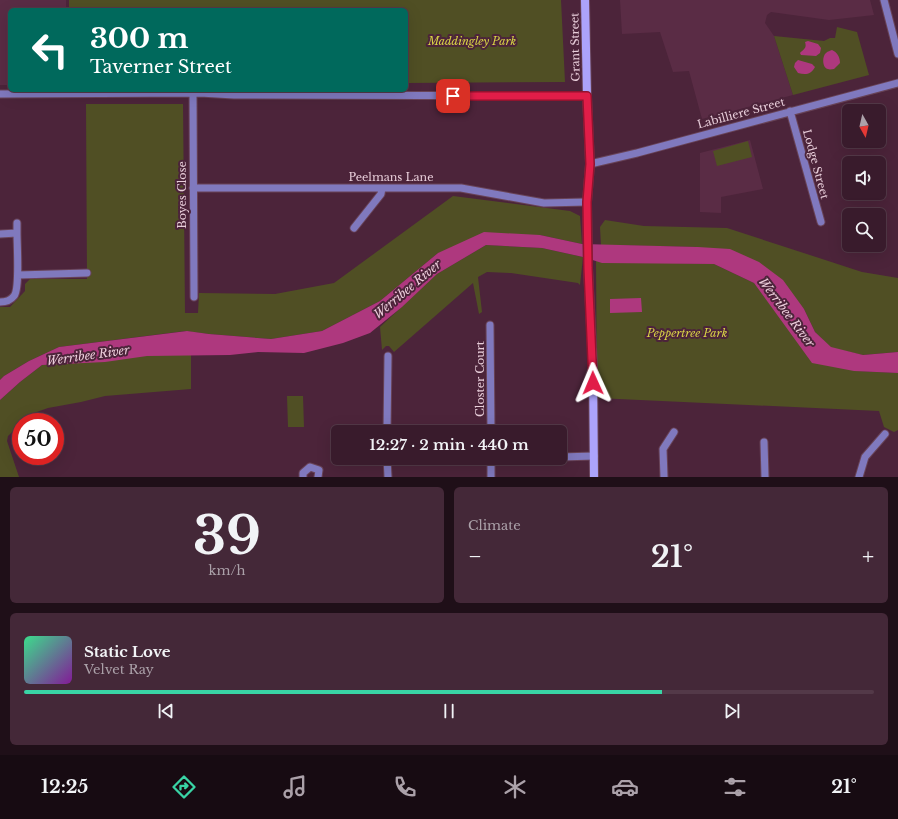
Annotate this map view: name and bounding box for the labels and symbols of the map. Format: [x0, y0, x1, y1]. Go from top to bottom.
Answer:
street label: Grant Street [567, 12, 583, 82]
park label: Maddingley Park [427, 34, 516, 48]
pin [436, 79, 470, 113]
street label: Labilliere Street [696, 94, 787, 131]
north arrow [842, 104, 886, 148]
street label: Lodge Street [800, 128, 832, 201]
street label: Boyes Close [175, 161, 189, 229]
street label: Peelmans Lane [348, 170, 434, 184]
water label: Werribee River [370, 256, 444, 322]
water label: Werribee River [756, 274, 818, 350]
park label: Peppertree Park [646, 326, 728, 340]
street label: Closter Court [473, 340, 487, 417]
water label: Werribee River [46, 342, 131, 368]
position arrow [572, 362, 614, 404]
speed limit sign: 50 [12, 413, 64, 465]

